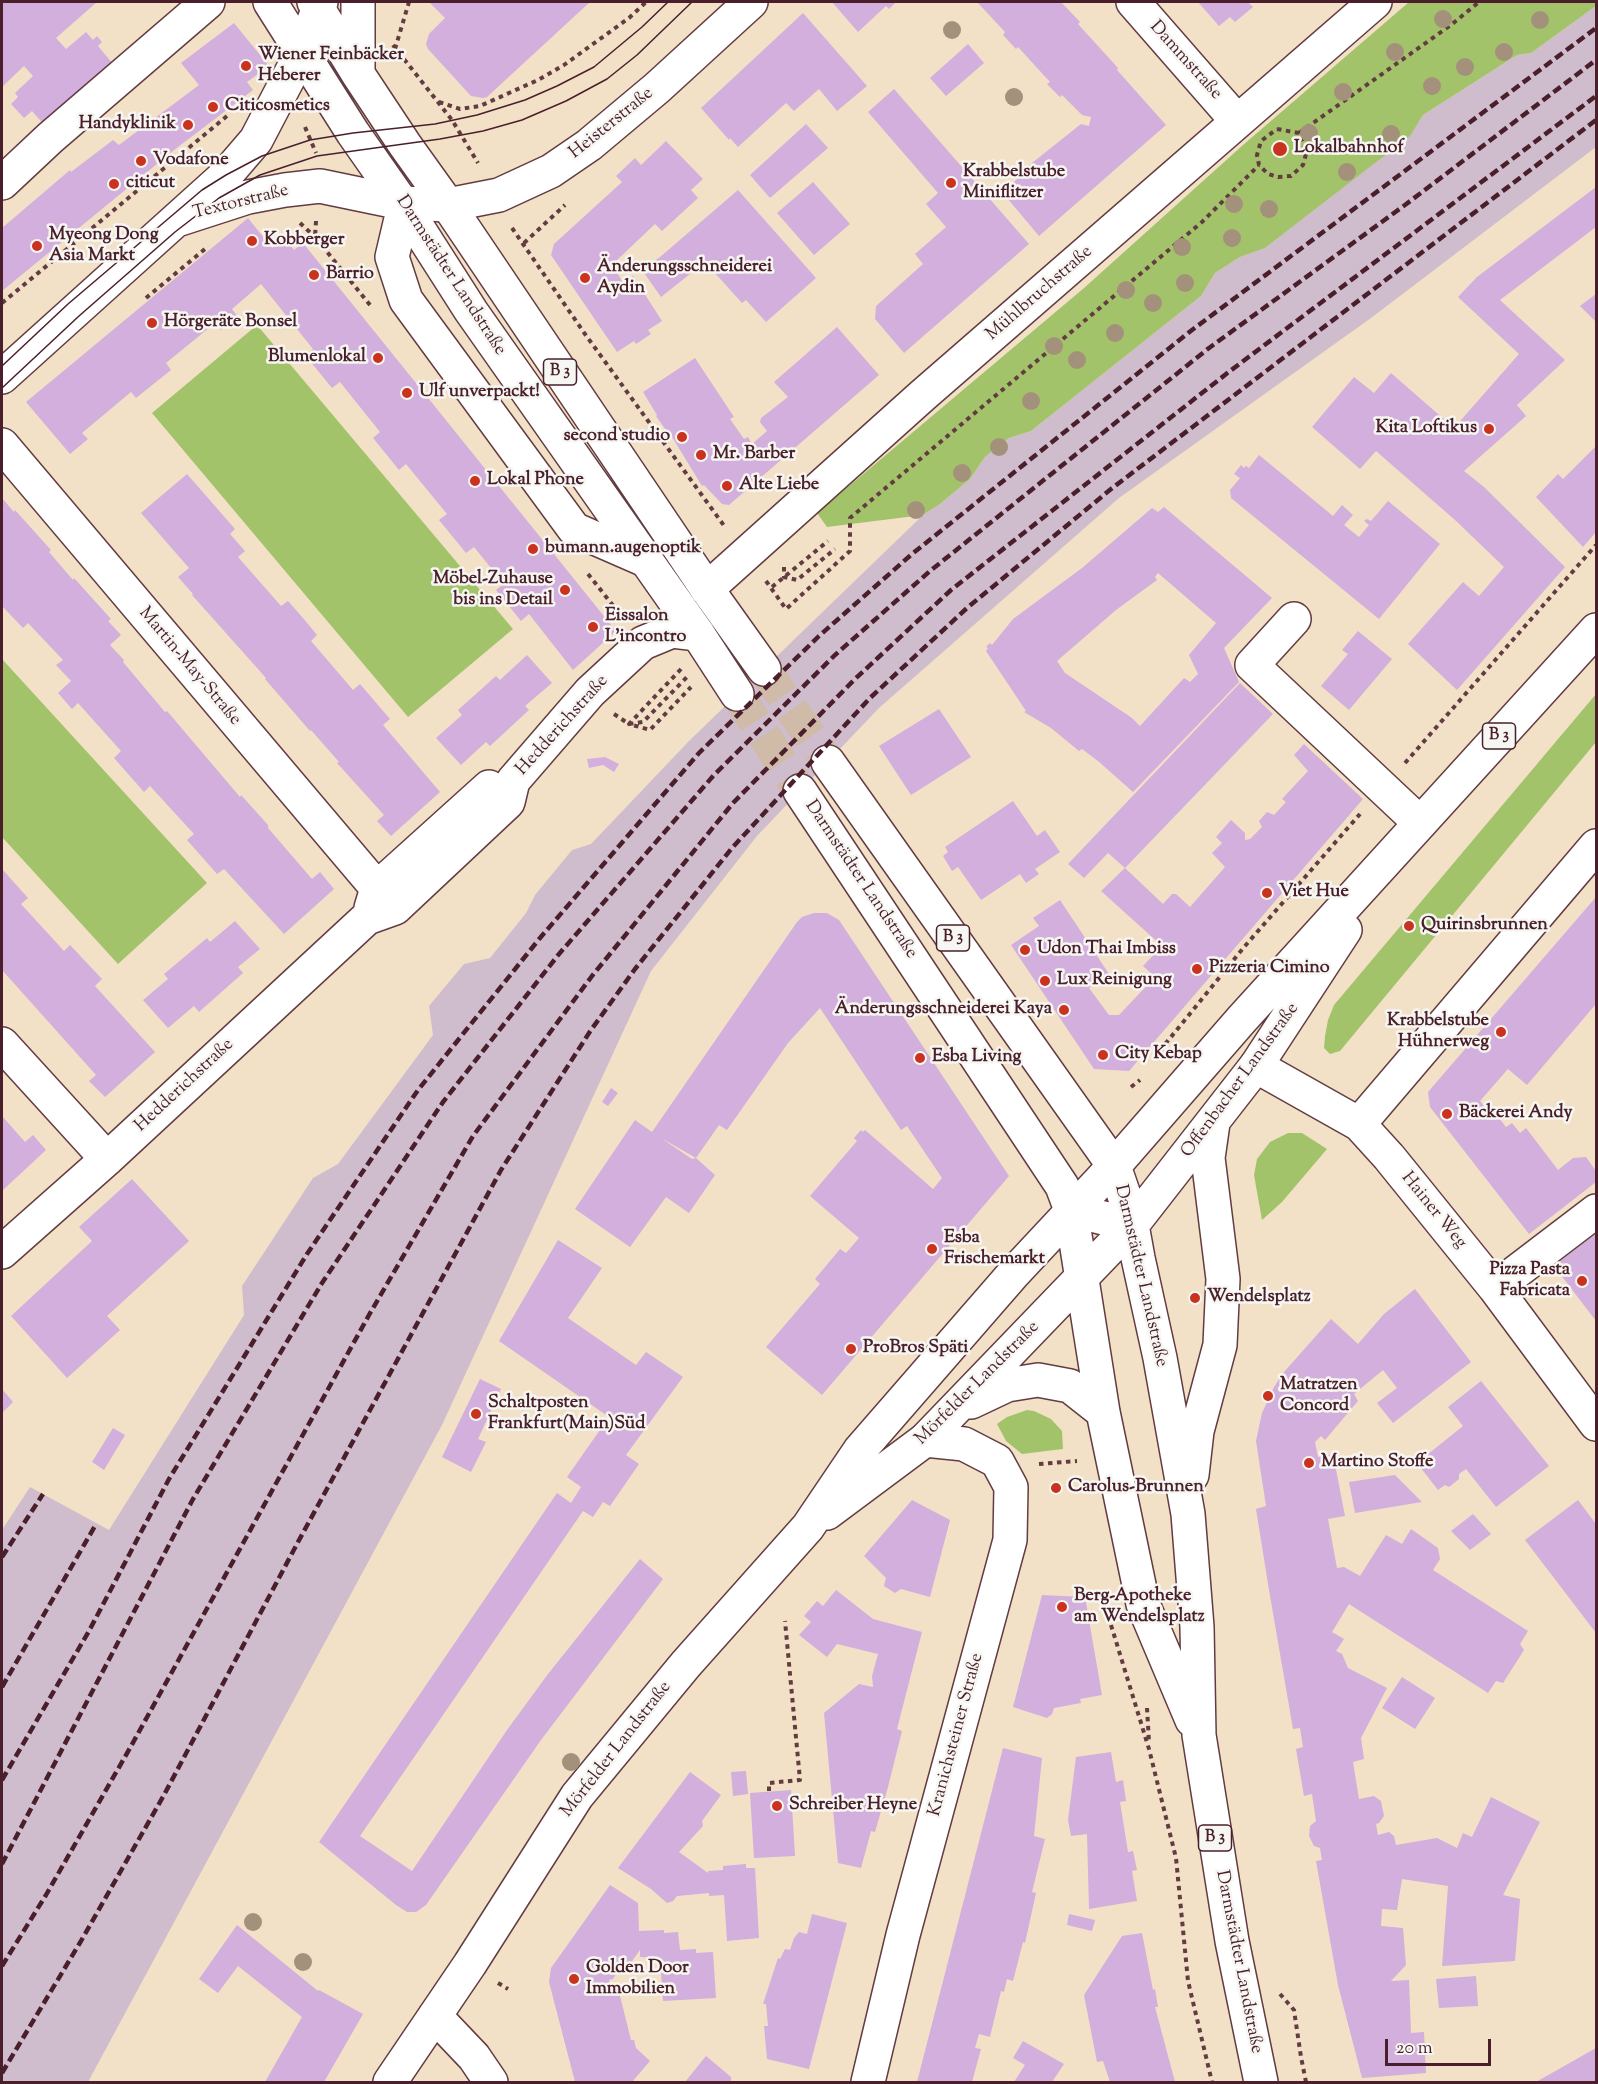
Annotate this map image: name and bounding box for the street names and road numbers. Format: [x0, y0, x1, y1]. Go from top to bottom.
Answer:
street label: Dammstraße [1144, 17, 1226, 105]
street label: Heisterstraße [565, 83, 659, 165]
street label: Textorstraße [191, 181, 291, 225]
street label: Darmstädter Landstraße [390, 192, 510, 360]
street label: Mühlbruchstraße [982, 242, 1098, 346]
road number: B 3 [544, 359, 576, 385]
street label: Martin-May-Straße [133, 603, 245, 731]
street label: Hedderichstraße [512, 671, 614, 781]
road number: B 3 [1482, 723, 1516, 749]
street label: Darmstädter Landstraße [799, 797, 921, 963]
road number: B 3 [936, 925, 970, 951]
street label: Offenbacher Landstraße [1178, 999, 1304, 1163]
street label: Hedderichstraße [131, 1035, 239, 1137]
street label: Hainer Weg [1396, 1168, 1470, 1254]
street label: Darmstädter Landstraße [1109, 1183, 1171, 1369]
street label: Mörfelder Landstraße [911, 1317, 1045, 1451]
street label: Kranichsteiner Straße [925, 1651, 989, 1819]
street label: Mörfelder Landstraße [557, 1678, 677, 1822]
road number: B 3 [1198, 1825, 1232, 1851]
street label: Darmstädter Landstraße [1210, 1869, 1266, 2055]

